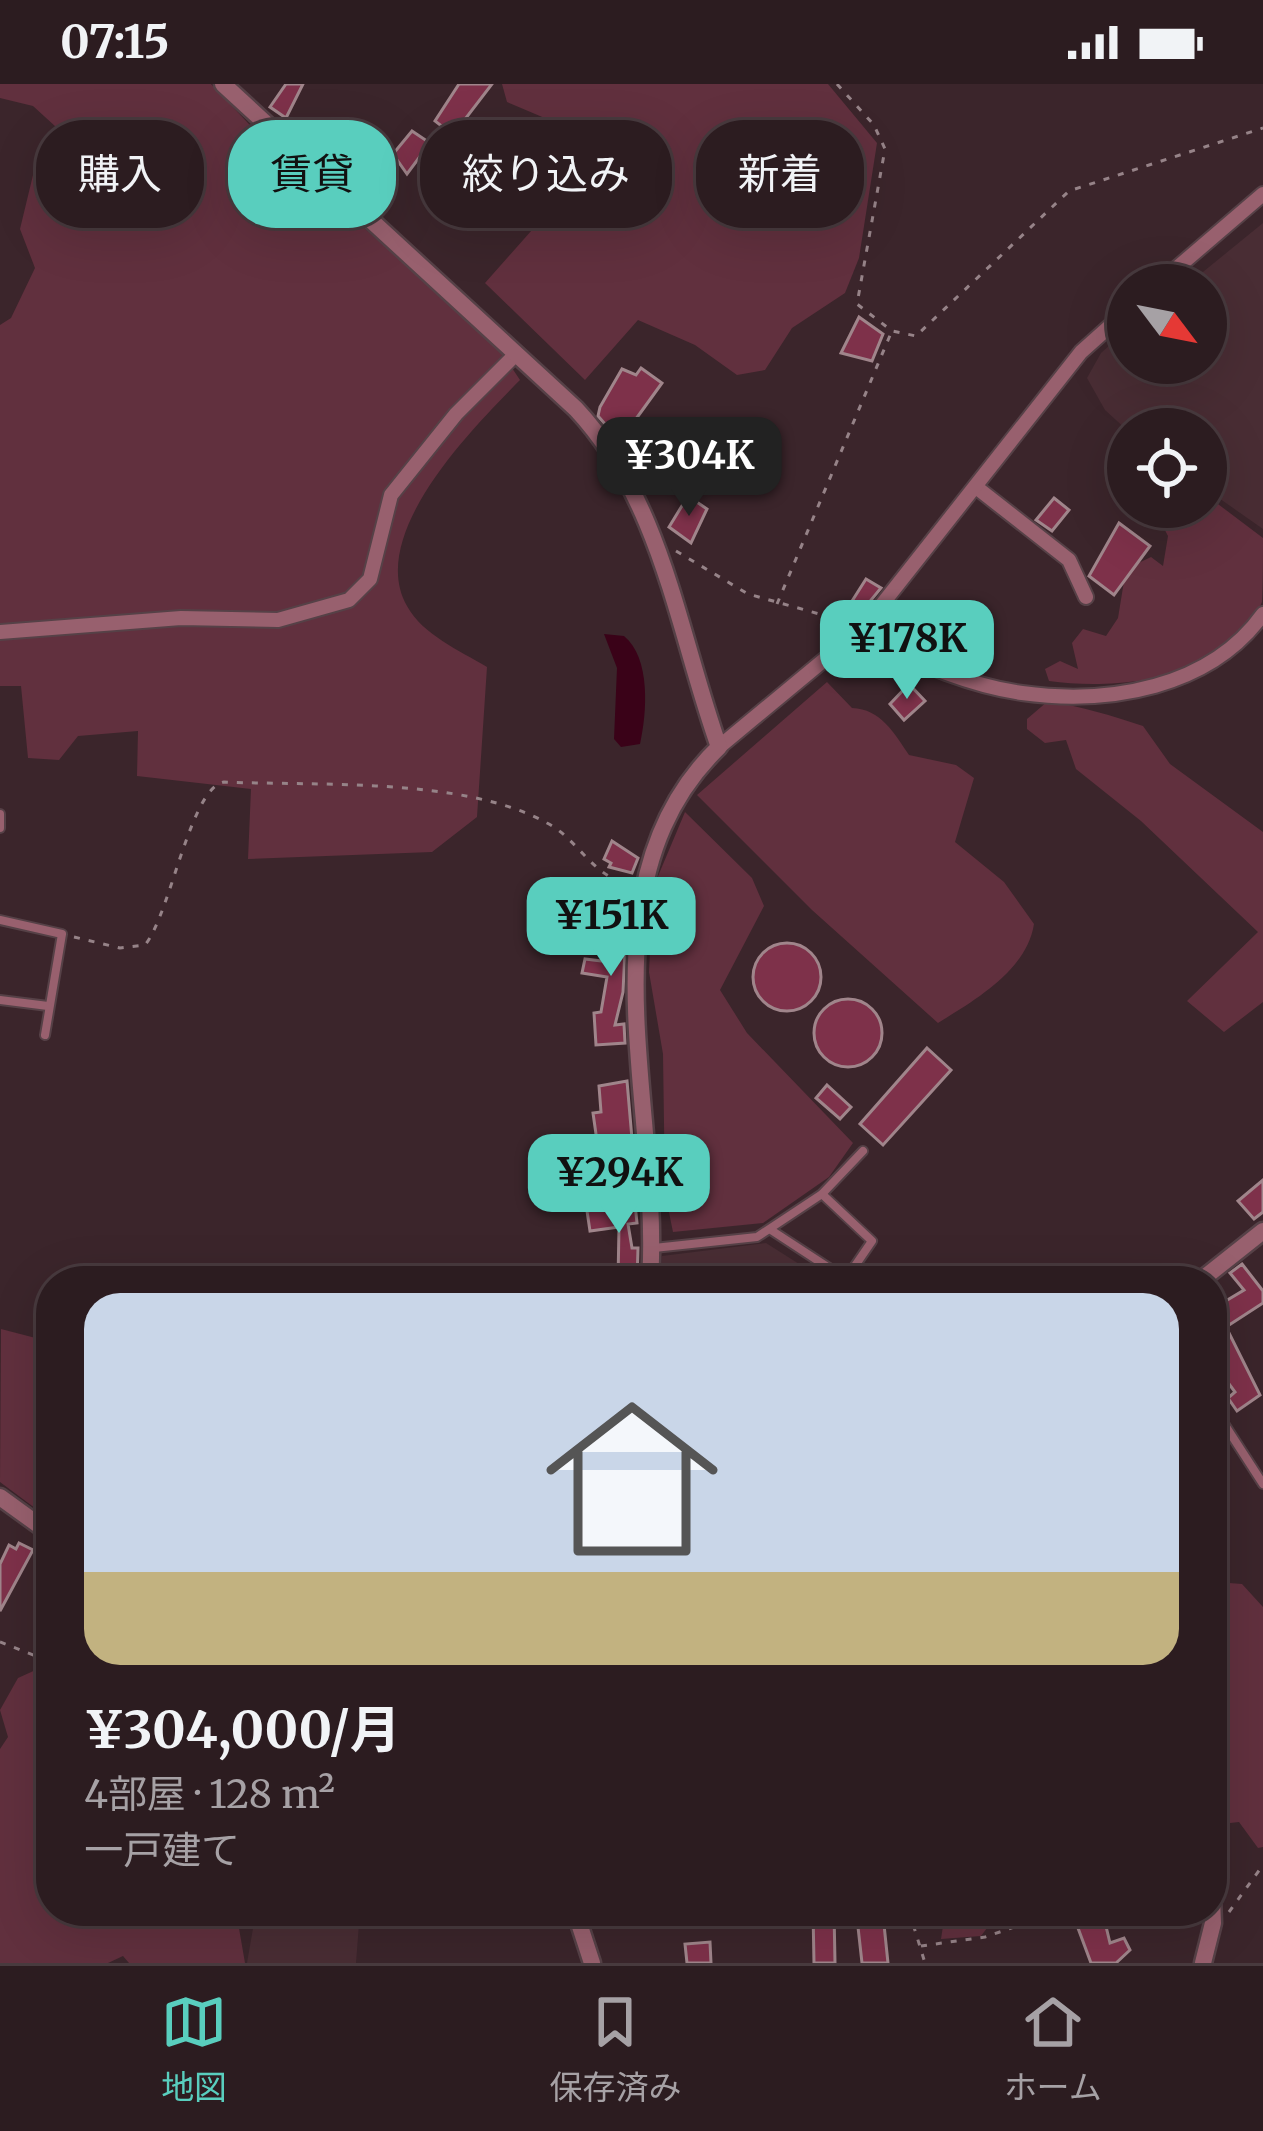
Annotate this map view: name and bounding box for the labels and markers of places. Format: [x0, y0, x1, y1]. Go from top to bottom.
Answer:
pin: ¥304K [605, 417, 773, 519]
pin: ¥178K [823, 600, 991, 702]
pin: ¥151K [527, 877, 695, 979]
pin: ¥294K [535, 1134, 703, 1236]

